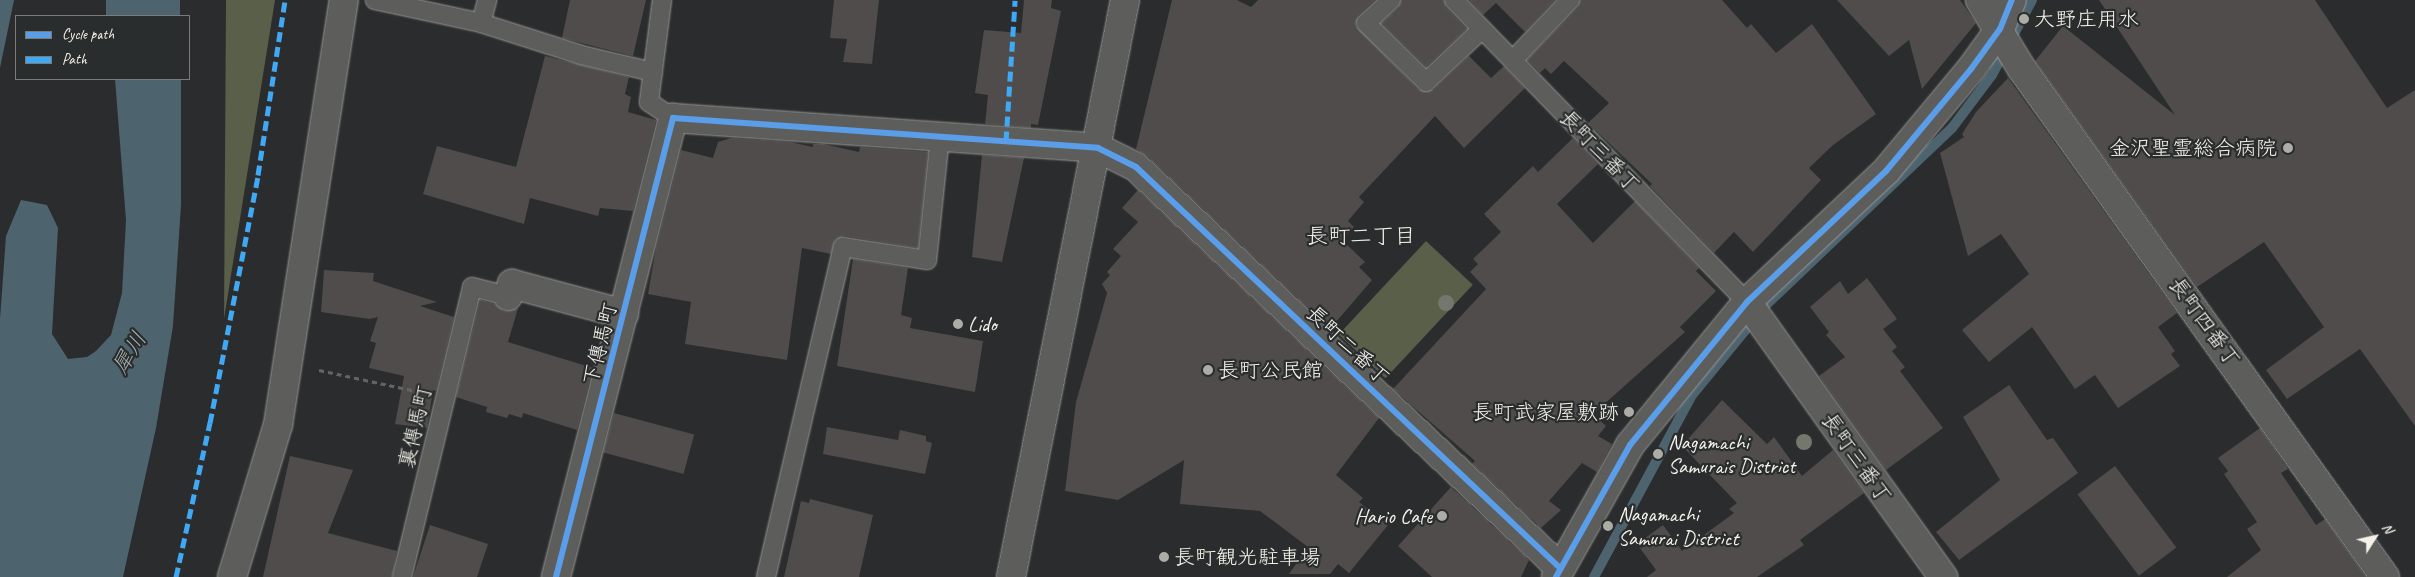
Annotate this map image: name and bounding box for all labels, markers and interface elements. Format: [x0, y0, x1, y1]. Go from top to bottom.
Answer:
place label: 大野庄用水 [2034, 6, 2139, 32]
marker: 大野庄用水 [2018, 13, 2030, 25]
legend [15, 15, 190, 80]
text: Cycle path [62, 25, 114, 44]
text: Path [62, 50, 87, 69]
street label: 長町三番丁 [1554, 104, 1646, 198]
place label: 金沢聖霊総合病院 [2109, 135, 2277, 161]
marker: 金沢聖霊総合病院 [2281, 141, 2295, 155]
district label: 長町二丁目 [1306, 224, 1416, 250]
street label: 長町四番丁 [2164, 272, 2246, 372]
street label: 下傳馬町 [578, 300, 622, 388]
street label: 長町二番丁 [1301, 300, 1395, 390]
place label: Lido [968, 311, 997, 337]
marker: Lido [952, 318, 964, 330]
water label: 犀川 [107, 327, 153, 379]
place label: 長町公民館 [1218, 357, 1323, 383]
marker: 長町公民館 [1202, 364, 1214, 376]
street label: 裏傳馬町 [393, 383, 437, 471]
place label: 長町武家屋敷跡 [1472, 399, 1619, 425]
marker: 長町武家屋敷跡 [1623, 406, 1635, 418]
street label: 長町三番丁 [1817, 408, 1897, 508]
place label: Nagamachi Samurais District [1668, 429, 1795, 479]
marker: Nagamachi Samurais District [1652, 448, 1664, 460]
place label: Nagamachi Samurai District [1618, 501, 1738, 551]
place label: Hario Cafe [1355, 503, 1432, 529]
marker: Hario Cafe [1436, 510, 1448, 522]
north arrow [2350, 512, 2400, 562]
marker: Nagamachi Samurai District [1602, 520, 1614, 532]
text: N [2378, 520, 2397, 537]
place label: 長町観光駐車場 [1174, 544, 1321, 570]
marker: 長町観光駐車場 [1158, 551, 1170, 563]

